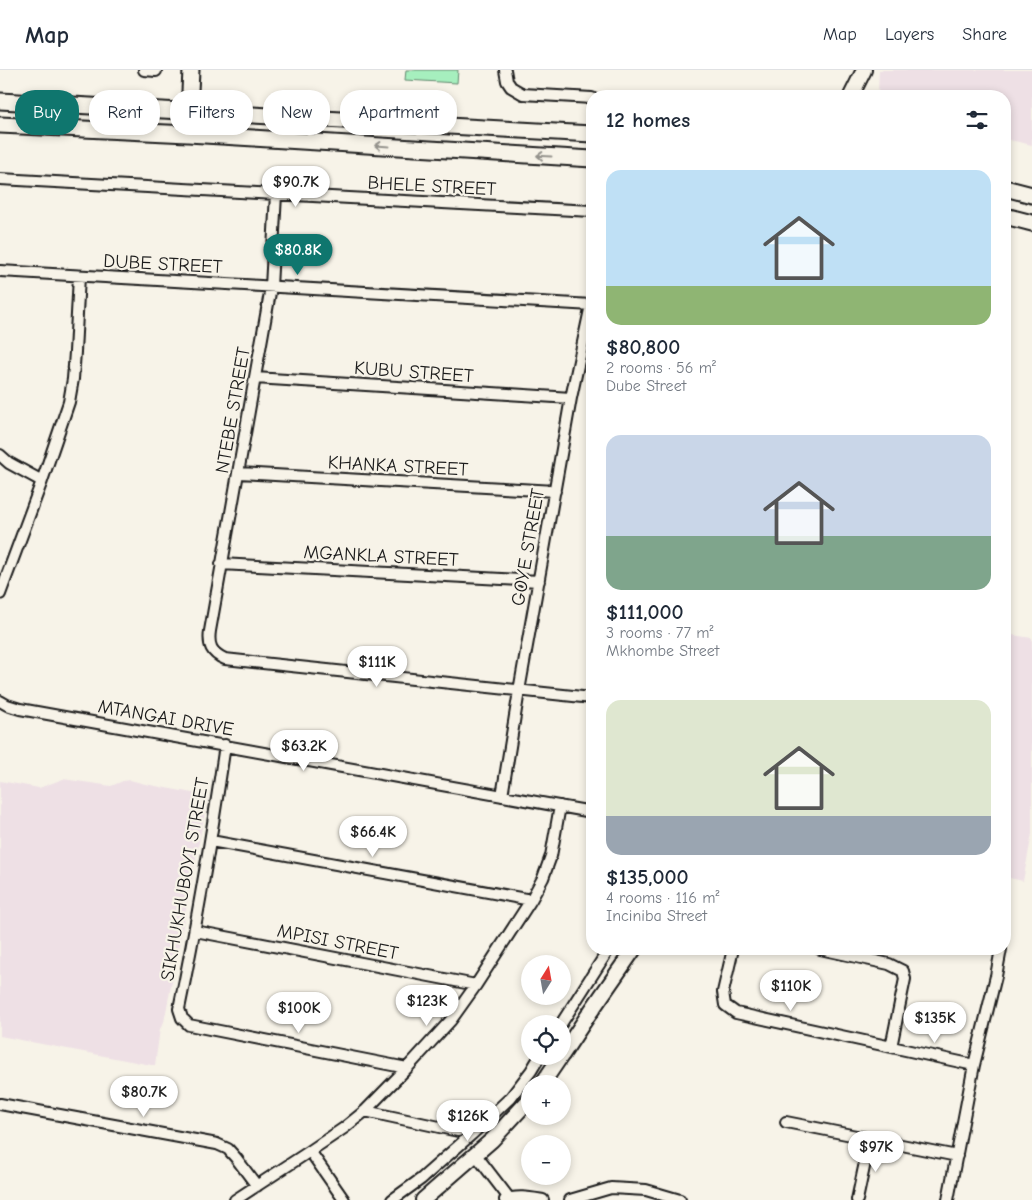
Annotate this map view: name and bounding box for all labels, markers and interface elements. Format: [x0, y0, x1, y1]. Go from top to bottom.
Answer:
text: Map [25, 21, 69, 49]
text: Map [823, 24, 857, 45]
text: Layers [885, 24, 934, 45]
text: Share [962, 24, 1007, 45]
chip: Buy [15, 90, 79, 135]
chip: Rent [89, 90, 160, 135]
chip: Filters [170, 90, 253, 135]
chip: New [263, 90, 330, 135]
chip: Apartment [340, 90, 457, 135]
icon: filters [963, 106, 991, 134]
text: 12 homes [606, 108, 690, 132]
one-way arrow [374, 142, 390, 151]
one-way arrow [536, 151, 552, 160]
pin: $90.7K [255, 166, 337, 208]
street label: BHELE STREET [367, 172, 497, 200]
text: $90.7K [273, 173, 319, 191]
icon: home [754, 203, 844, 293]
pin: $80.8K [257, 234, 339, 276]
text: $80.8K [274, 241, 322, 259]
street label: DUBE STREET [103, 250, 223, 278]
text: $80,800 [606, 335, 680, 359]
street label: NTEBE STREET [211, 345, 255, 475]
street label: KUBU STREET [354, 357, 474, 387]
text: 2 rooms · 56 m² [606, 359, 716, 377]
text: Dube Street [606, 377, 686, 395]
street label: KHANKA STREET [327, 451, 469, 481]
icon: home [754, 468, 844, 558]
street label: GOYE STREET [507, 487, 549, 608]
street label: MGANKLA STREET [303, 541, 459, 571]
text: $111,000 [606, 600, 683, 624]
text: 3 rooms · 77 m² [606, 624, 714, 642]
text: Mkhombe Street [606, 642, 719, 660]
pin: $111K [342, 646, 412, 688]
text: $111K [358, 653, 396, 671]
street label: MTANGAI DRIVE [96, 695, 235, 741]
pin: $63.2K [263, 730, 345, 772]
icon: home [754, 733, 844, 823]
text: $63.2K [281, 737, 327, 755]
street label: SIKHUKHUBOYI STREET [156, 776, 214, 983]
pin: $66.4K [332, 816, 414, 858]
text: $66.4K [350, 823, 396, 841]
text: $135,000 [606, 865, 688, 889]
text: 4 rooms · 116 m² [606, 889, 719, 907]
text: Inciniba Street [606, 907, 707, 925]
street label: MPISI STREET [275, 919, 400, 965]
north arrow [521, 955, 571, 1005]
map controls [521, 955, 571, 1185]
pin: $110K [756, 970, 826, 1012]
text: $110K [771, 977, 811, 995]
pin: $123K [392, 984, 462, 1027]
pin: $100K [264, 992, 334, 1034]
text: $123K [407, 992, 447, 1010]
text: $100K [277, 999, 321, 1017]
pin: $135K [900, 1002, 970, 1044]
text: $135K [914, 1009, 956, 1027]
button: locate [521, 1015, 571, 1065]
button: + [521, 1075, 571, 1125]
pin: $80.7K [103, 1076, 185, 1118]
text: $80.7K [121, 1083, 167, 1101]
pin: $126K [433, 1100, 503, 1142]
text: $126K [447, 1107, 489, 1125]
pin: $97K [846, 1130, 906, 1173]
button: − [521, 1135, 571, 1185]
text: $97K [859, 1138, 893, 1156]

